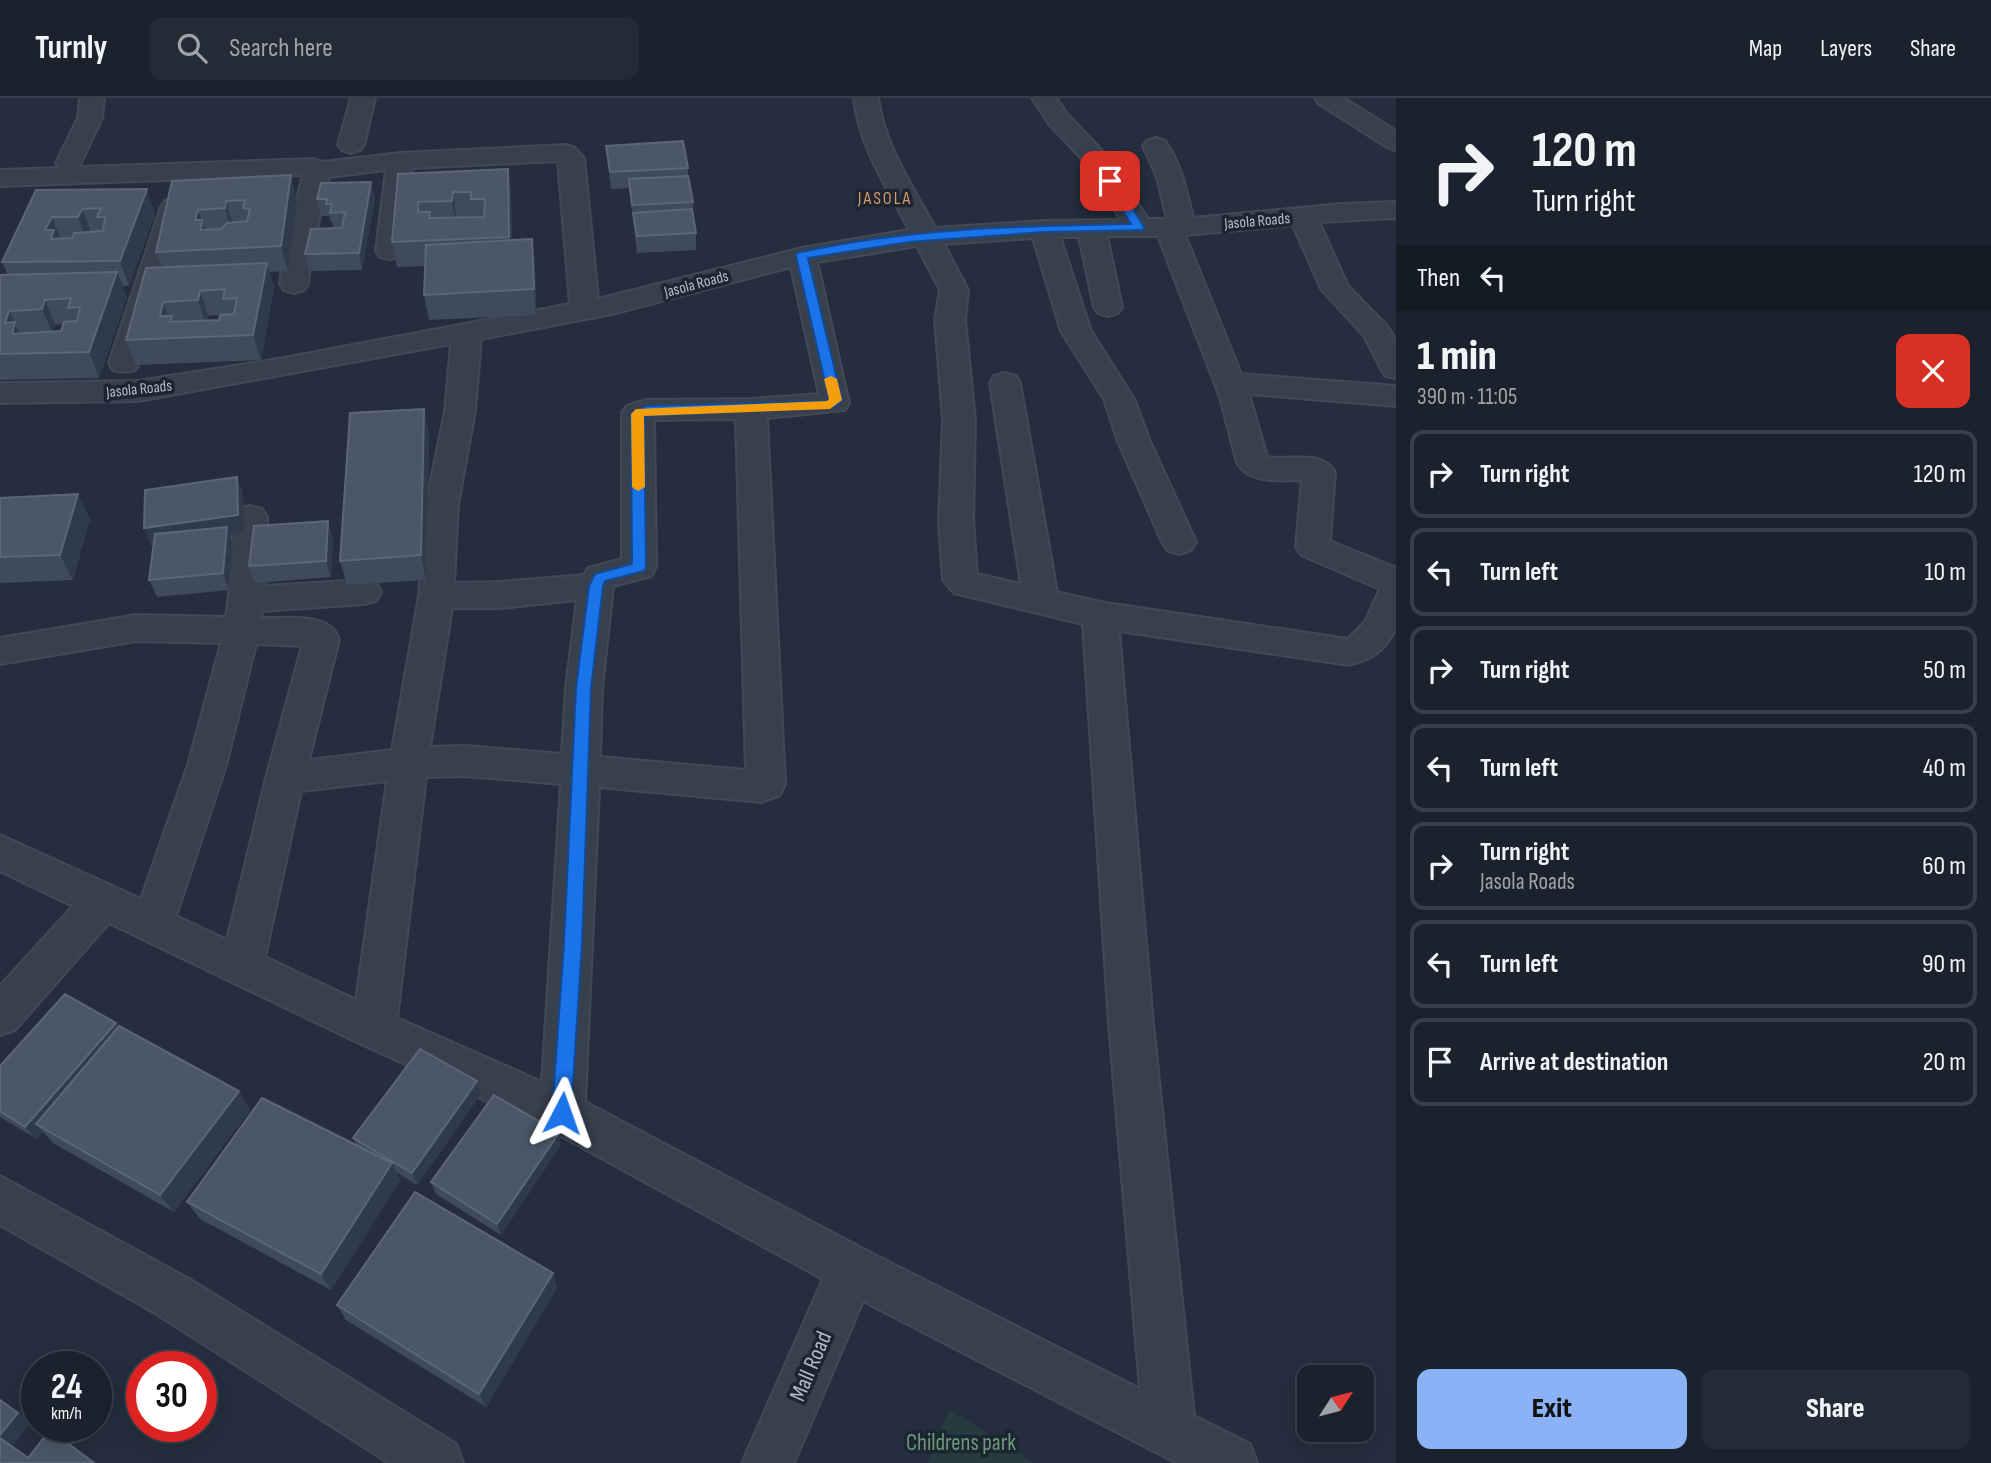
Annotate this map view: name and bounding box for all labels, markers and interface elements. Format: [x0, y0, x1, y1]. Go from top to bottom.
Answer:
search box [149, 17, 639, 80]
text: Turnly [35, 28, 107, 68]
icon: search [173, 29, 211, 67]
text: Search here [229, 33, 333, 64]
text: Map [1749, 34, 1782, 63]
text: Layers [1820, 34, 1872, 63]
text: Share [1910, 34, 1956, 63]
text: 120 m [1532, 122, 1637, 181]
icon: right [1417, 126, 1508, 217]
pin [1080, 151, 1140, 211]
icon: arrive [1091, 162, 1129, 200]
text: Turn right [1532, 182, 1636, 221]
district label: JASOLA [857, 188, 912, 209]
street label: Jasola Roads [1222, 209, 1291, 234]
icon: left [1474, 259, 1512, 297]
text: Then [1417, 263, 1460, 294]
street label: Jasola Roads [661, 267, 731, 302]
text: 1 min [1417, 331, 1497, 382]
button: close [1896, 334, 1970, 408]
street label: Jasola Roads [104, 377, 173, 402]
text: 390 m · 11:05 [1417, 383, 1517, 411]
icon: right [1421, 455, 1459, 493]
text: Turn right [1480, 459, 1569, 490]
text: 120 m [1913, 459, 1966, 490]
icon: left [1421, 553, 1459, 591]
text: Turn left [1480, 557, 1558, 588]
text: 10 m [1924, 557, 1966, 588]
icon: right [1421, 651, 1459, 689]
text: Turn right [1480, 655, 1569, 686]
text: 50 m [1923, 655, 1966, 686]
icon: left [1421, 749, 1459, 787]
text: Turn left [1480, 753, 1558, 784]
text: 40 m [1923, 753, 1966, 784]
text: Turn right [1480, 837, 1569, 868]
icon: right [1421, 847, 1459, 885]
text: 60 m [1922, 851, 1966, 882]
text: Jasola Roads [1480, 868, 1575, 896]
icon: left [1421, 945, 1459, 983]
text: Turn left [1480, 949, 1558, 980]
text: 90 m [1922, 949, 1966, 980]
icon: arrive [1421, 1043, 1459, 1081]
text: Arrive at destination [1480, 1047, 1668, 1078]
text: 20 m [1923, 1047, 1966, 1078]
position arrow [525, 1076, 599, 1150]
street label: Mall Road [784, 1327, 838, 1405]
speed limit sign: 30 [126, 1351, 217, 1442]
north arrow [1297, 1365, 1374, 1442]
map controls [1297, 1365, 1374, 1442]
text: 24 [51, 1366, 82, 1409]
button: Exit [1417, 1369, 1687, 1449]
button: Share [1701, 1369, 1970, 1449]
text: km/h [51, 1403, 82, 1424]
park label: Childrens park [906, 1429, 1016, 1457]

